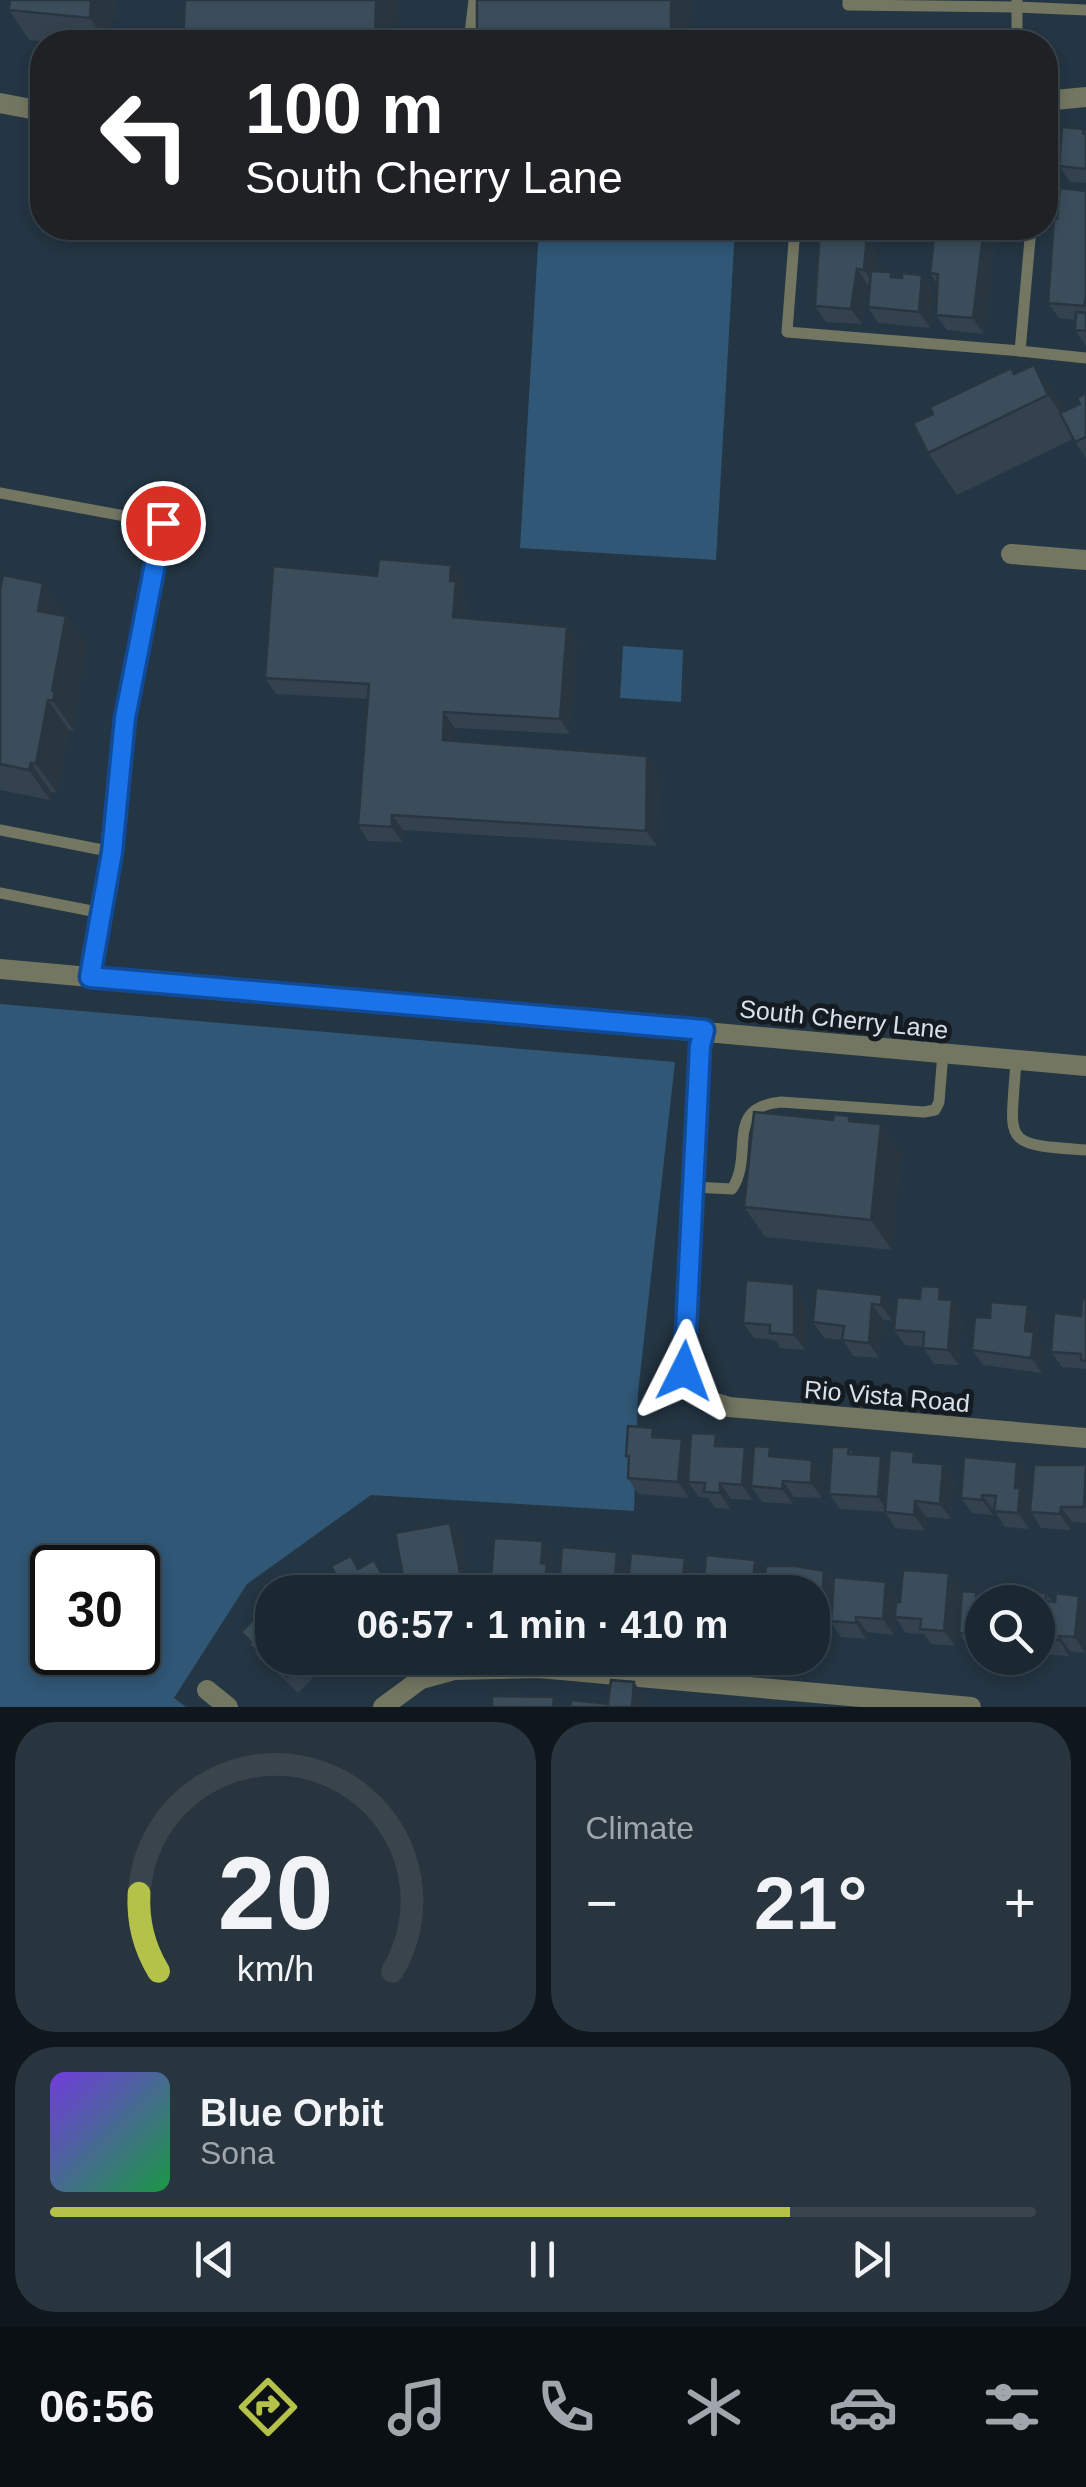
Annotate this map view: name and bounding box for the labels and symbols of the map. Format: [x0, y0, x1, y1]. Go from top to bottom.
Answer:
pin [121, 481, 206, 566]
street label: South Cherry Lane [738, 994, 950, 1044]
position arrow [632, 1319, 736, 1423]
street label: Rio Vista Road [803, 1375, 971, 1417]
speed limit sign: 30 [30, 1545, 160, 1675]

